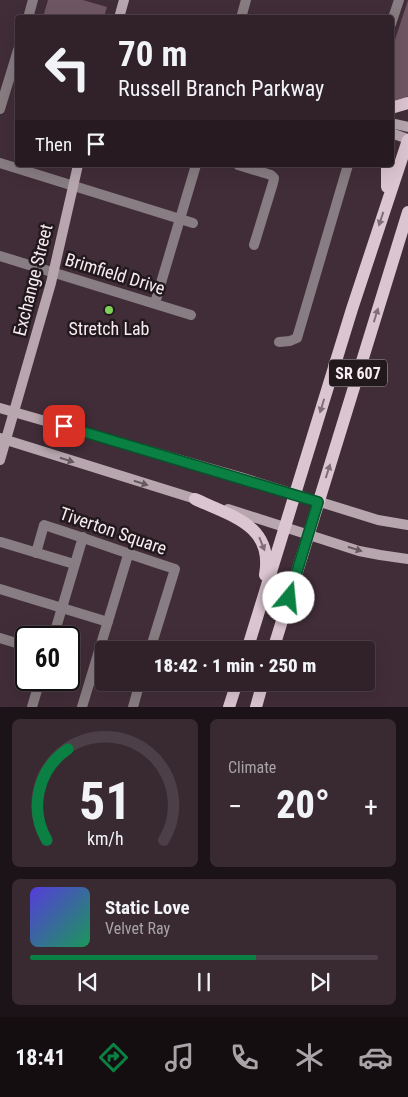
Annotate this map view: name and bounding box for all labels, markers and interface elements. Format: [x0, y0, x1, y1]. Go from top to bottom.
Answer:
text: 70 m [118, 34, 187, 75]
icon: left [35, 35, 100, 100]
text: Russell Branch Parkway [118, 76, 324, 101]
icon: arrive [82, 130, 110, 158]
text: Then [35, 133, 72, 156]
one-way arrow [376, 212, 384, 227]
street label: Exchange Street [8, 222, 57, 338]
street label: Brimfield Drive [63, 248, 168, 299]
marker: Stretch Lab [103, 304, 115, 316]
one-way arrow [372, 308, 380, 323]
place label: Stretch Lab [69, 318, 150, 339]
road number: SR 607 [329, 359, 387, 386]
one-way arrow [318, 398, 326, 413]
pin [43, 405, 85, 447]
icon: arrive [50, 412, 78, 440]
one-way arrow [59, 457, 74, 464]
one-way arrow [324, 463, 332, 478]
one-way arrow [134, 479, 149, 487]
street label: Tiverton Square [57, 502, 169, 559]
one-way arrow [258, 537, 266, 552]
one-way arrow [348, 545, 363, 553]
position arrow [262, 571, 314, 623]
speed limit sign: 60 [15, 626, 80, 691]
text: 18:42 · 1 min · 250 m [154, 654, 316, 677]
text: Climate [228, 758, 276, 777]
text: 51 [79, 771, 131, 832]
text: 20° [276, 783, 330, 827]
text: − [228, 790, 242, 823]
text: + [364, 790, 378, 823]
text: km/h [87, 828, 123, 849]
text: Static Love [105, 896, 190, 919]
text: Velvet Ray [105, 919, 170, 938]
icon: previous [74, 968, 102, 996]
icon: pause [190, 968, 218, 996]
icon: next [306, 968, 334, 996]
icon: directions [96, 1040, 131, 1075]
icon: music [162, 1040, 197, 1075]
icon: phone [227, 1040, 262, 1075]
icon: climate [292, 1040, 327, 1075]
icon: car [358, 1040, 393, 1075]
text: 18:41 [15, 1045, 66, 1070]

